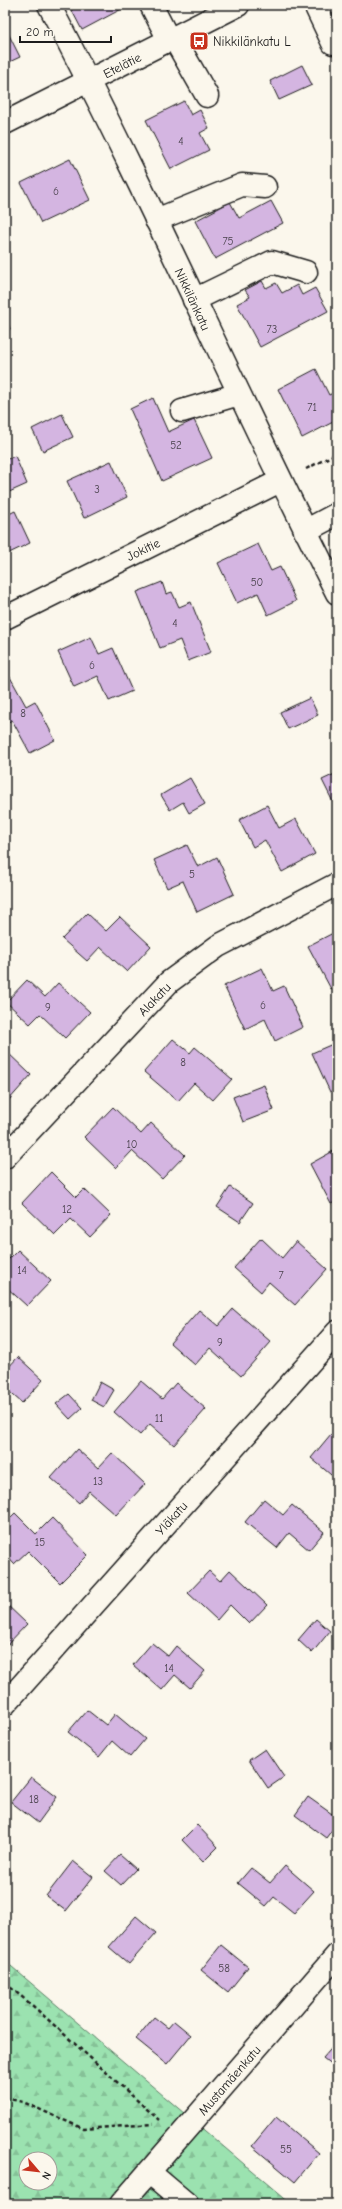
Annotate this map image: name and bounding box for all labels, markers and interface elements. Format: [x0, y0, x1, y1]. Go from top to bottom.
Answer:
scale bar [20, 18, 111, 44]
text: 20 m [26, 25, 54, 39]
bus stop icon: Nikkilänkatu L [188, 30, 210, 52]
place label: Nikkilänkatu L [213, 34, 291, 49]
street label: Etelätie [101, 49, 144, 81]
house number: 4 [178, 135, 184, 148]
house number: 6 [53, 185, 59, 198]
house number: 75 [222, 235, 234, 248]
street label: Nikkilänkatu [172, 266, 213, 333]
house number: 73 [267, 323, 277, 336]
house number: 71 [307, 401, 317, 414]
house number: 52 [170, 439, 182, 452]
house number: 3 [94, 483, 100, 496]
street label: Jokitie [124, 535, 163, 564]
house number: 50 [251, 576, 263, 589]
house number: 4 [172, 617, 178, 630]
house number: 6 [89, 659, 95, 672]
house number: 8 [20, 707, 26, 720]
house number: 5 [189, 868, 195, 881]
street label: Alakatu [135, 980, 174, 1019]
house number: 6 [260, 999, 266, 1012]
house number: 9 [45, 1001, 51, 1014]
house number: 8 [180, 1056, 186, 1069]
house number: 10 [126, 1138, 138, 1151]
house number: 12 [62, 1203, 72, 1216]
house number: 14 [17, 1264, 27, 1277]
house number: 7 [278, 1269, 284, 1282]
house number: 9 [217, 1336, 223, 1349]
house number: 11 [155, 1412, 163, 1425]
house number: 13 [93, 1475, 103, 1488]
street label: Yläkatu [152, 1498, 190, 1538]
house number: 15 [35, 1536, 45, 1549]
house number: 14 [164, 1662, 174, 1675]
house number: 18 [29, 1793, 39, 1806]
house number: 58 [218, 1962, 230, 1975]
street label: Mustamäenkatu [195, 2042, 264, 2118]
house number: 55 [280, 2143, 292, 2156]
north arrow [18, 2151, 58, 2191]
text: N [39, 2169, 54, 2182]

